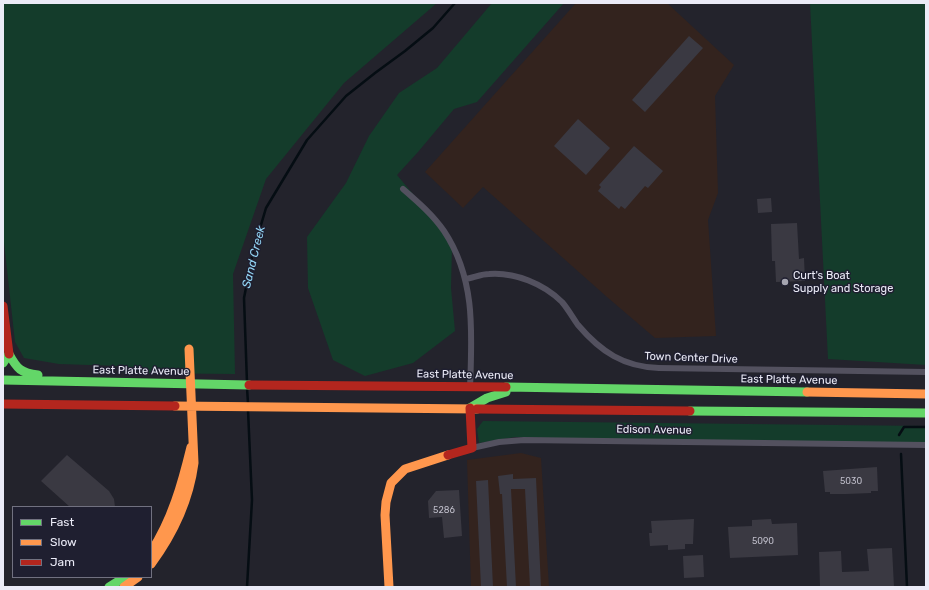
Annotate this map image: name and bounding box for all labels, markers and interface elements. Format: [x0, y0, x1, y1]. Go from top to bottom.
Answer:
water label: Sand Creek [239, 224, 269, 290]
place label: Curt's Boat Supply and Storage [793, 269, 893, 295]
marker: Curt's Boat Supply and Storage [780, 277, 790, 287]
street label: Town Center Drive [644, 350, 738, 366]
street label: East Platte Avenue [92, 364, 190, 378]
street label: East Platte Avenue [416, 368, 514, 382]
street label: East Platte Avenue [740, 373, 838, 387]
street label: Edison Avenue [616, 423, 692, 437]
house number: 5030 [840, 476, 862, 486]
house number: 5286 [433, 505, 455, 515]
legend [12, 506, 152, 578]
text: Fast [50, 515, 74, 529]
text: Slow [50, 535, 77, 549]
house number: 5090 [752, 536, 774, 546]
text: Jam [50, 555, 75, 569]

